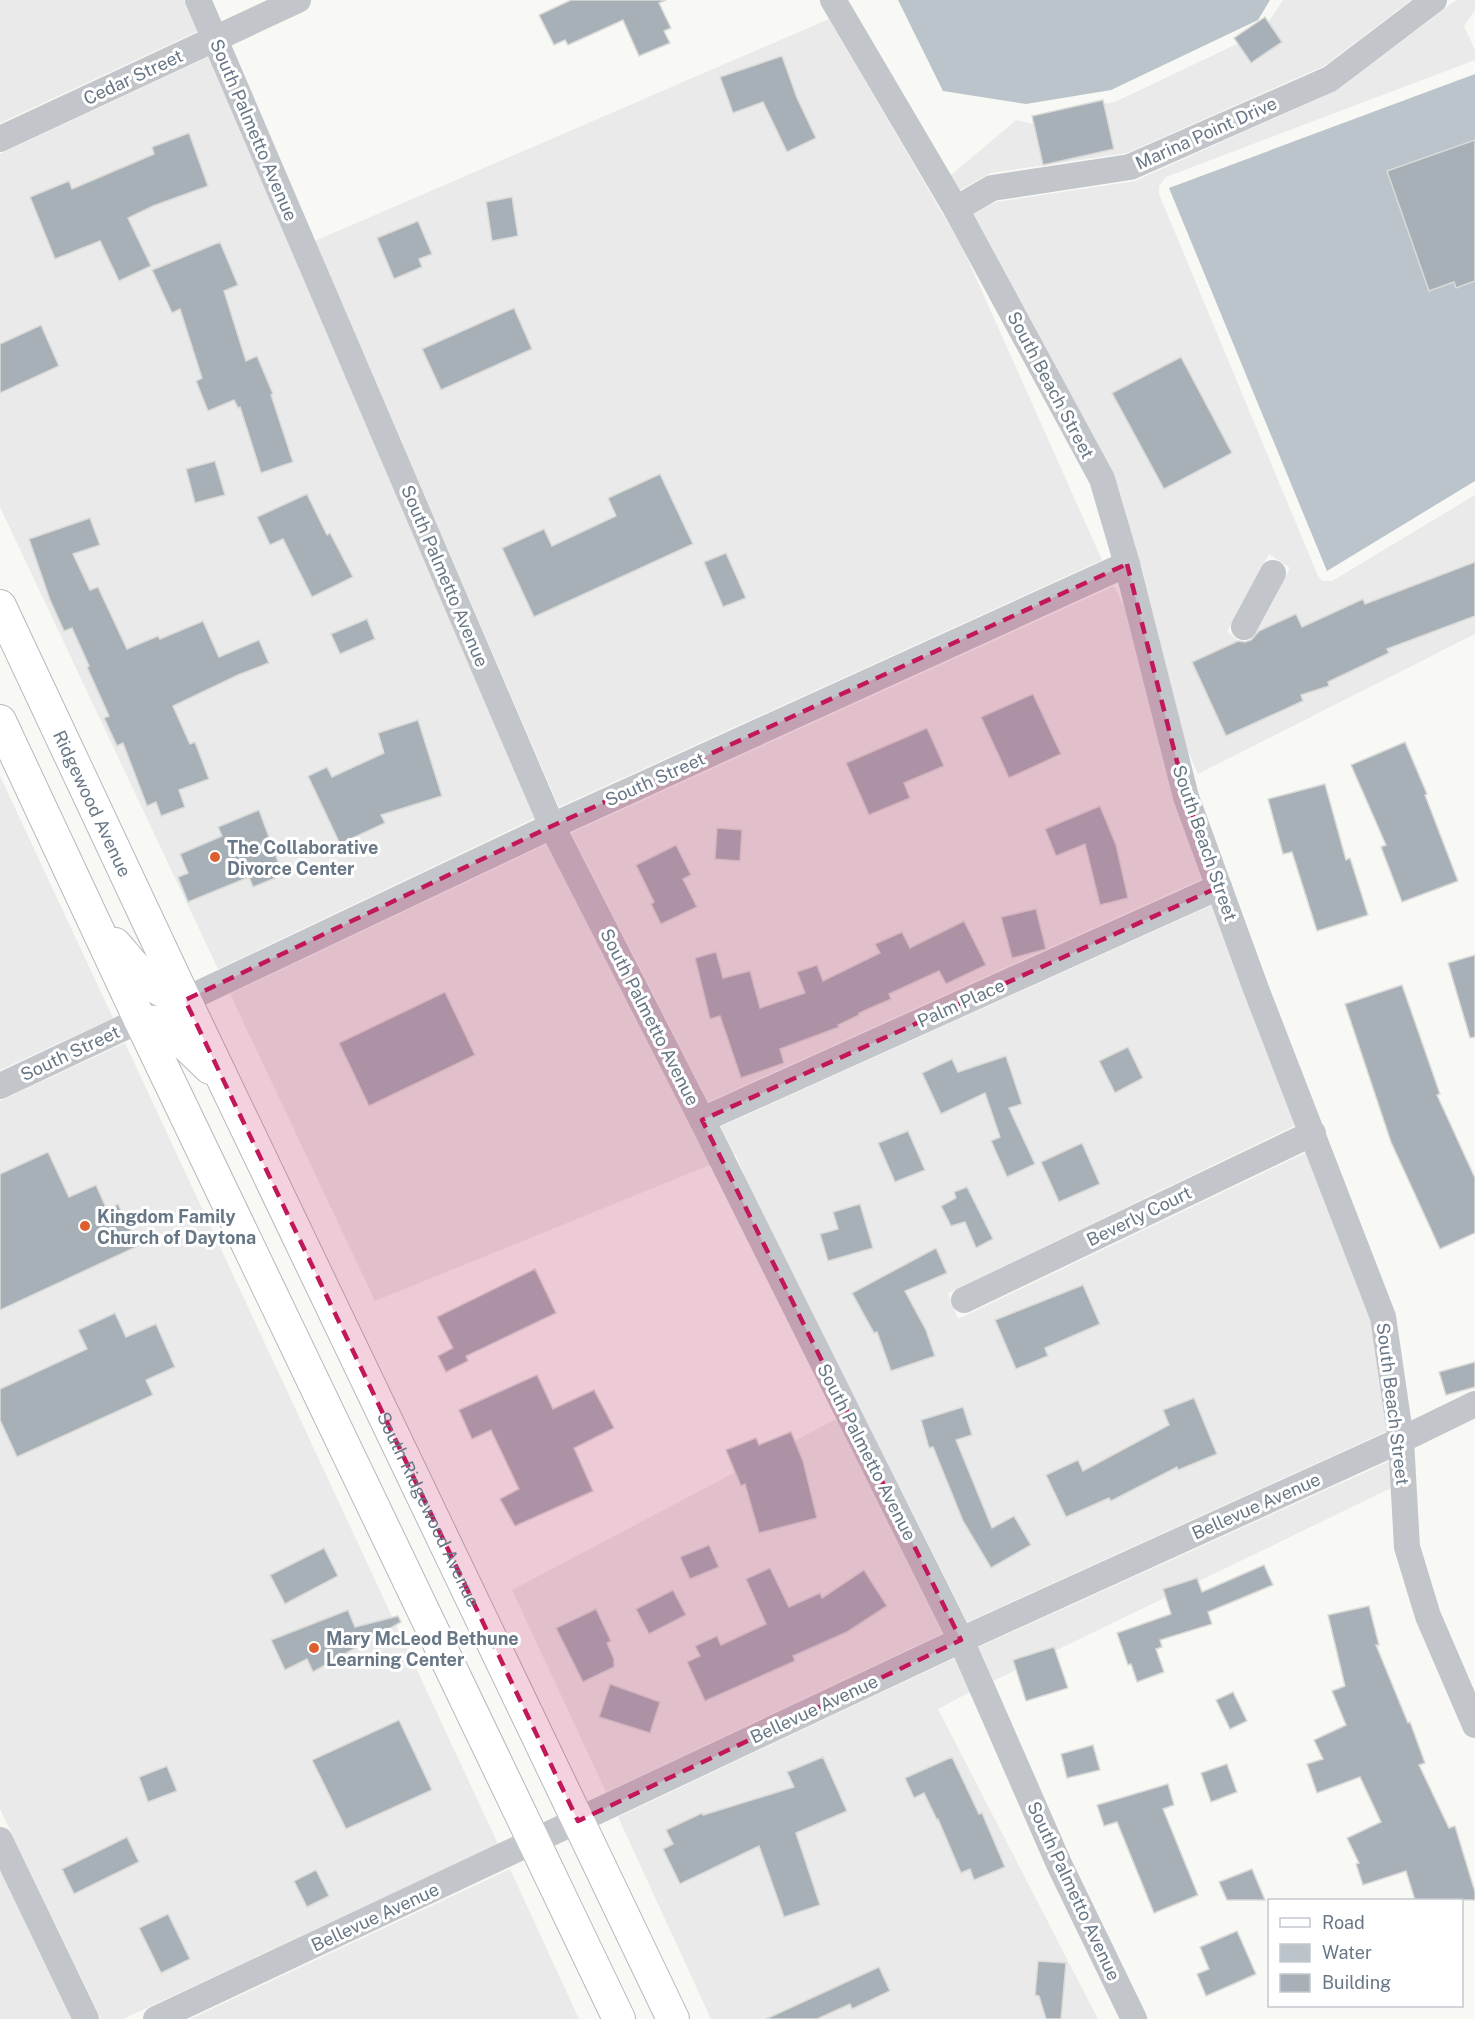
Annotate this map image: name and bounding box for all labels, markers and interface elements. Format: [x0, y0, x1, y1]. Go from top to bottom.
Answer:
street label: South Palmetto Avenue [206, 36, 302, 224]
street label: Cedar Street [80, 45, 186, 109]
street label: Marina Point Drive [1132, 92, 1280, 174]
street label: South Beach Street [1003, 308, 1099, 462]
street label: South Palmetto Avenue [397, 482, 493, 670]
street label: Ridgewood Avenue [49, 727, 136, 880]
street label: South Street [602, 748, 708, 810]
street label: South Beach Street [1168, 762, 1242, 924]
place label: The Collaborative Divorce Center [227, 837, 378, 879]
marker: The Collaborative Divorce Center [208, 850, 222, 864]
street label: South Palmetto Avenue [596, 925, 704, 1109]
street label: Palm Place [914, 974, 1008, 1032]
street label: South Street [17, 1021, 123, 1085]
street label: Beverly Court [1083, 1182, 1195, 1250]
place label: Kingdom Family Church of Daytona [97, 1206, 256, 1248]
marker: Kingdom Family Church of Daytona [78, 1219, 92, 1233]
street label: South Beach Street [1373, 1322, 1413, 1486]
street label: South Palmetto Avenue [813, 1360, 921, 1544]
street label: South Ridgewood Avenue [373, 1408, 485, 1610]
street label: Bellevue Avenue [1189, 1468, 1323, 1544]
place label: Mary McLeod Bethune Learning Center [326, 1628, 519, 1670]
marker: Mary McLeod Bethune Learning Center [307, 1641, 321, 1655]
street label: Bellevue Avenue [747, 1670, 881, 1748]
street label: South Palmetto Avenue [1023, 1798, 1125, 1984]
street label: Bellevue Avenue [308, 1878, 442, 1956]
legend [1268, 1899, 1463, 2007]
text: Road [1322, 1912, 1365, 1933]
text: Water [1322, 1942, 1372, 1963]
text: Building [1322, 1972, 1391, 1993]

